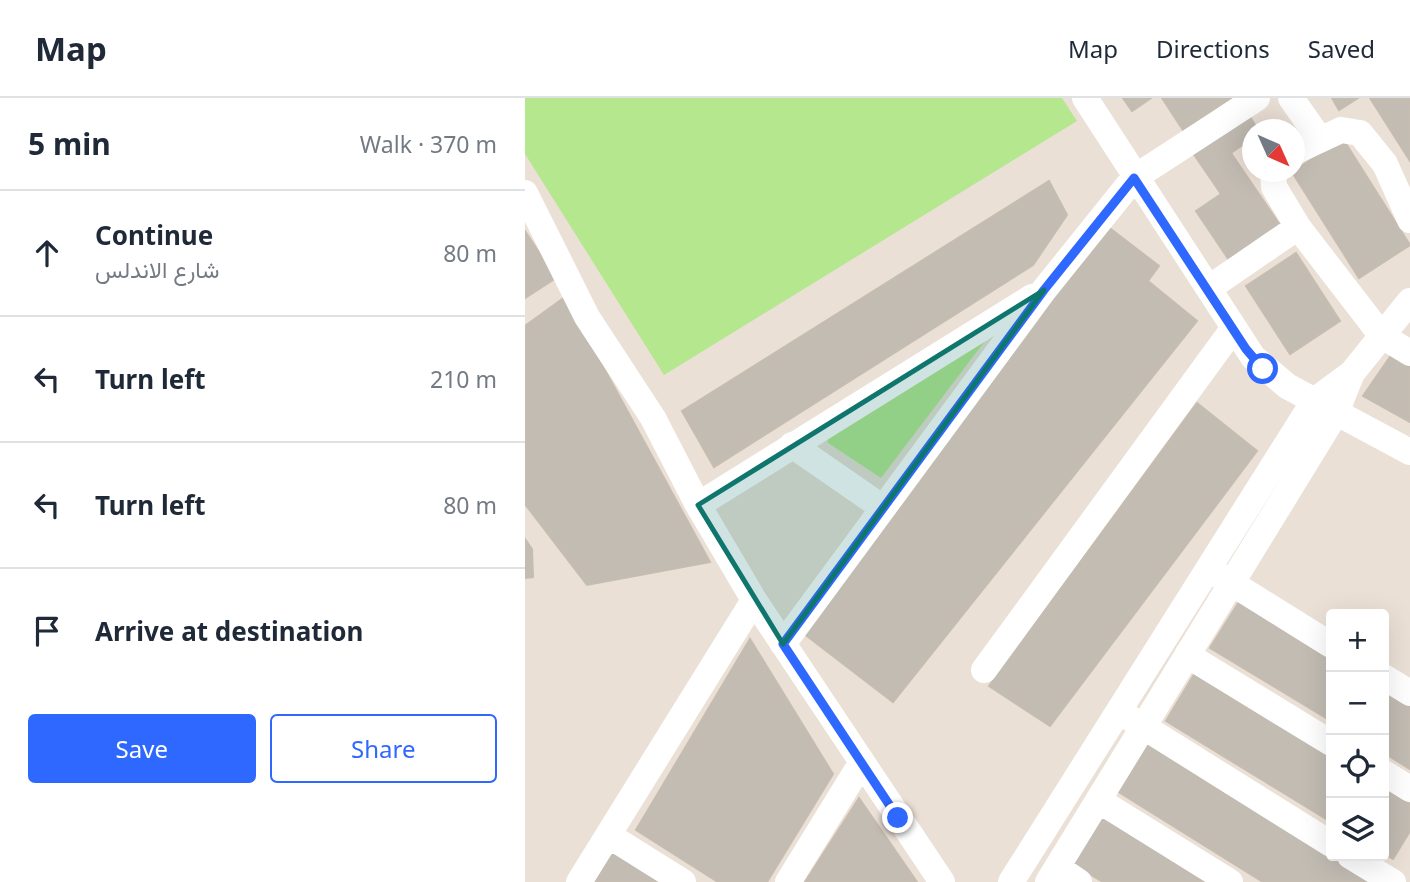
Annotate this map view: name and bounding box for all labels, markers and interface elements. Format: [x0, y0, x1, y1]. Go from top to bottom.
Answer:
text: Map [35, 26, 107, 71]
text: Map [1068, 32, 1118, 65]
text: Directions [1156, 32, 1270, 65]
text: Saved [1308, 32, 1375, 65]
north arrow [1242, 119, 1305, 182]
text: 5 min [28, 123, 111, 164]
text: Walk · 370 m [360, 128, 497, 160]
text: Continue [95, 217, 213, 253]
icon: ahead [28, 234, 66, 272]
text: 80 m [443, 237, 497, 269]
text: شارع الاندلس [95, 253, 220, 285]
route start [1247, 353, 1278, 384]
icon: left [28, 360, 66, 398]
text: Turn left [95, 361, 206, 397]
text: 210 m [430, 363, 497, 395]
icon: left [28, 486, 66, 524]
text: Turn left [95, 487, 206, 523]
text: 80 m [443, 489, 497, 521]
map controls [1326, 609, 1389, 861]
button: + [1326, 609, 1389, 672]
icon: arrive [28, 612, 66, 650]
text: Arrive at destination [95, 613, 364, 649]
button: − [1326, 672, 1389, 735]
button: Save [28, 714, 256, 783]
button: Share [270, 714, 497, 783]
button: locate [1326, 735, 1389, 798]
button: layers [1326, 798, 1389, 861]
route end [882, 802, 913, 833]

